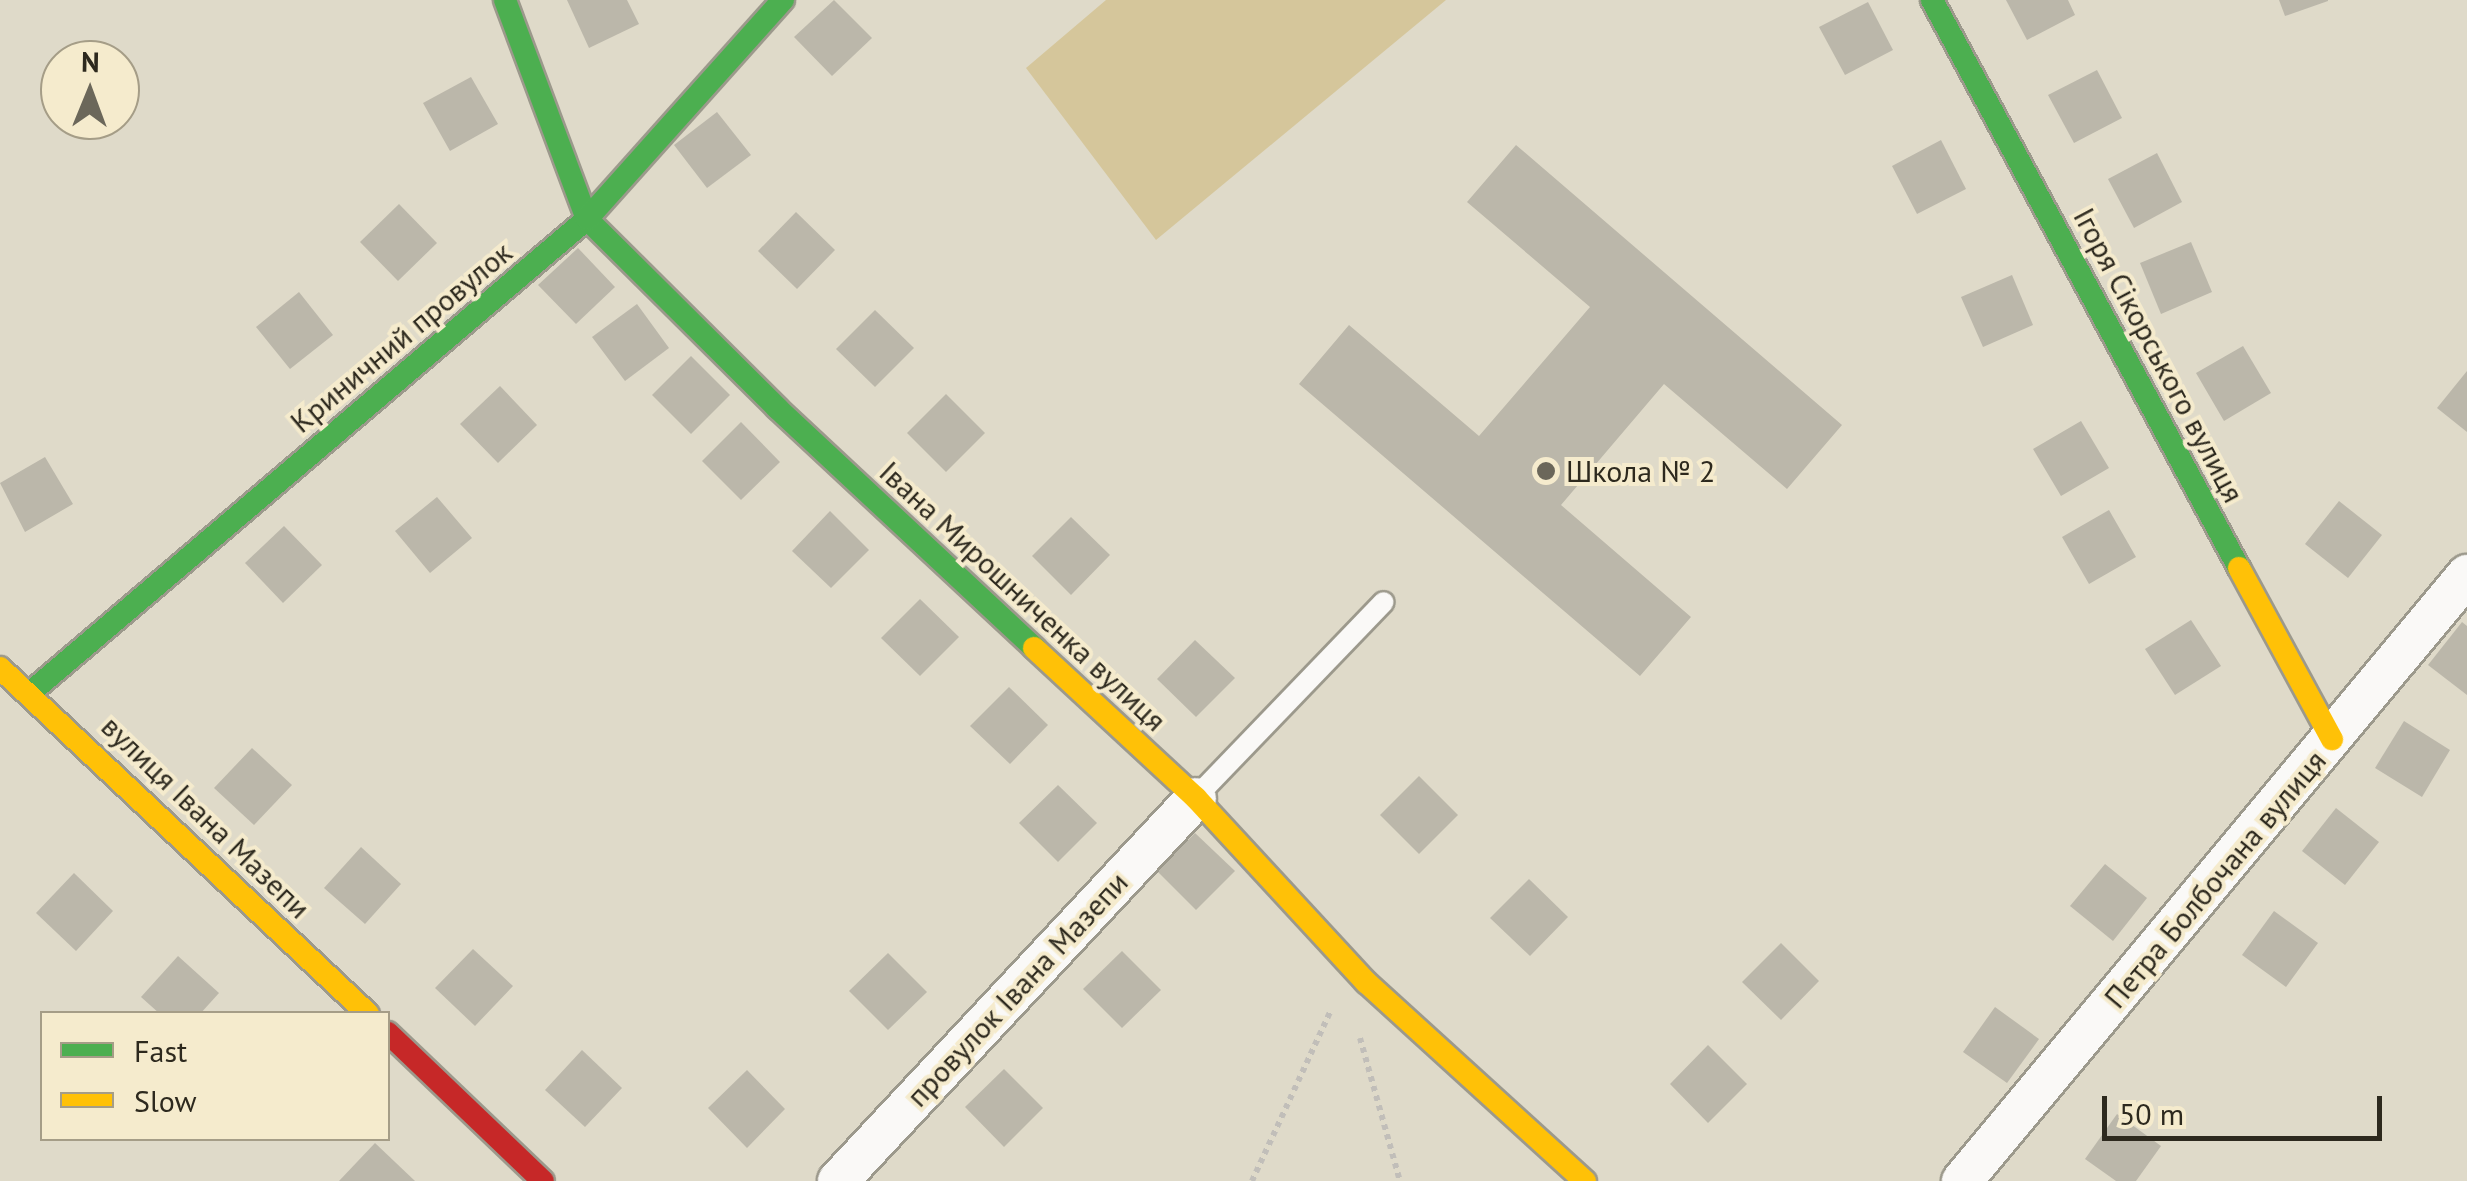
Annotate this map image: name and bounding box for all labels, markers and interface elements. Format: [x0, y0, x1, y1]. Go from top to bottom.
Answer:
north arrow [40, 40, 140, 140]
text: N [81, 43, 100, 80]
street label: Ігоря Сікорського вулиця [2066, 202, 2252, 508]
street label: Криничний провулок [283, 234, 519, 440]
place label: Школа № 2 [1566, 453, 1715, 489]
street label: Івана Мирошниченка вулиця [872, 454, 1174, 738]
marker: Школа № 2 [1535, 460, 1557, 482]
street label: вулиця Івана Мазепи [94, 708, 318, 926]
street label: Петра Болбочана вулиця [2097, 743, 2333, 1015]
street label: провулок Івана Мазепи [899, 864, 1135, 1114]
legend [40, 1011, 390, 1141]
text: Fast [134, 1031, 187, 1070]
scale bar [2107, 1076, 2387, 1138]
text: Slow [134, 1081, 197, 1120]
text: 50 m [2119, 1094, 2184, 1133]

